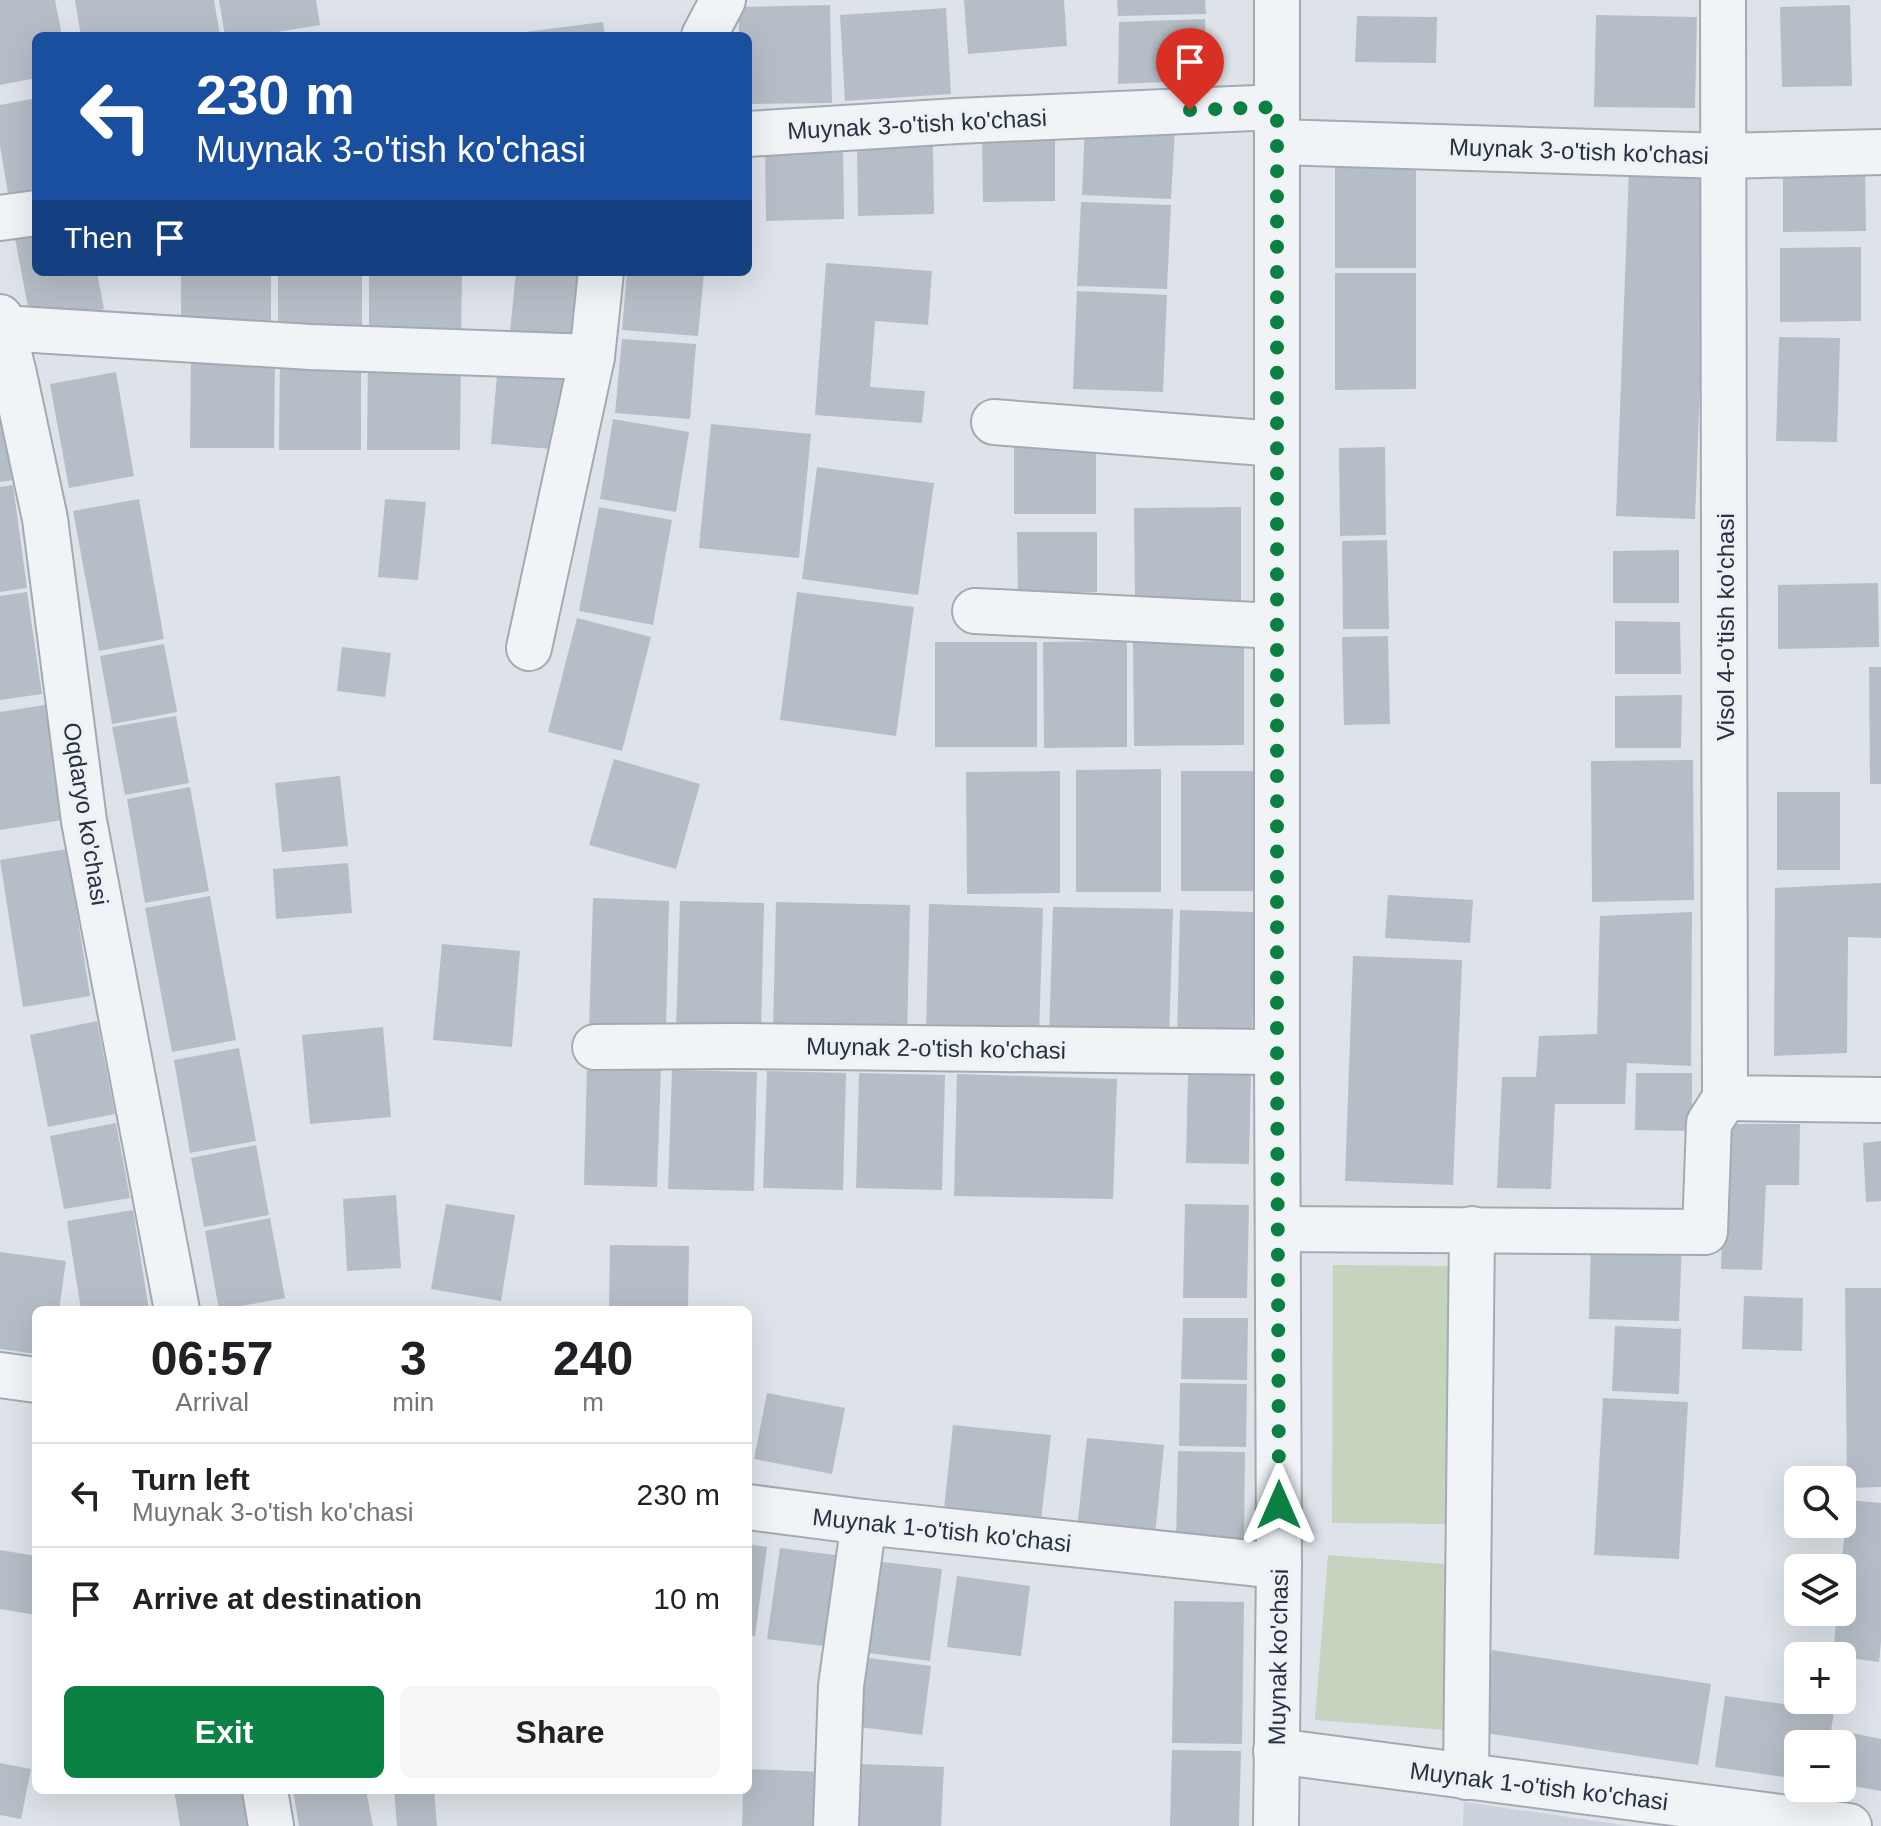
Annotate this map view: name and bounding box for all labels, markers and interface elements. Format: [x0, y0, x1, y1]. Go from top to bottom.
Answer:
pin [1156, 28, 1224, 110]
icon: arrive [1168, 40, 1212, 84]
text: 230 m [196, 63, 355, 126]
icon: left [64, 64, 168, 168]
street label: Muynak 3-o'tish ko'chasi [786, 104, 1048, 144]
text: Muynak 3-o'tish ko'chasi [196, 129, 586, 170]
street label: Muynak 3-o'tish ko'chasi [1449, 133, 1709, 169]
icon: arrive [148, 216, 192, 260]
text: Then [64, 221, 132, 254]
street label: Visol 4-o'tish ko'chasi [1712, 513, 1739, 741]
street label: Oqdaryo ko'chasi [58, 721, 114, 907]
street label: Muynak 2-o'tish ko'chasi [806, 1032, 1066, 1064]
text: 06:57 [151, 1332, 274, 1385]
text: 3 [400, 1332, 427, 1385]
text: 240 [553, 1332, 633, 1385]
text: Arrival [175, 1387, 249, 1417]
text: min [392, 1387, 434, 1417]
text: m [582, 1387, 604, 1417]
text: Turn left [132, 1463, 250, 1496]
position arrow [1237, 1463, 1321, 1547]
map controls [1784, 1466, 1856, 1802]
button: search [1784, 1466, 1856, 1538]
icon: left [64, 1473, 108, 1517]
text: 230 m [637, 1478, 720, 1511]
text: Muynak 3-o'tish ko'chasi [132, 1497, 414, 1527]
street label: Muynak 1-o'tish ko'chasi [811, 1503, 1073, 1557]
button: layers [1784, 1554, 1856, 1626]
street label: Muynak ko'chasi [1263, 1568, 1293, 1746]
icon: arrive [64, 1577, 108, 1621]
text: Arrive at destination [132, 1582, 422, 1615]
text: 10 m [653, 1582, 720, 1615]
button: + [1784, 1642, 1856, 1714]
button: Exit [64, 1686, 384, 1778]
button: Share [400, 1686, 720, 1778]
button: − [1784, 1730, 1856, 1802]
street label: Muynak 1-o'tish ko'chasi [1408, 1757, 1670, 1815]

